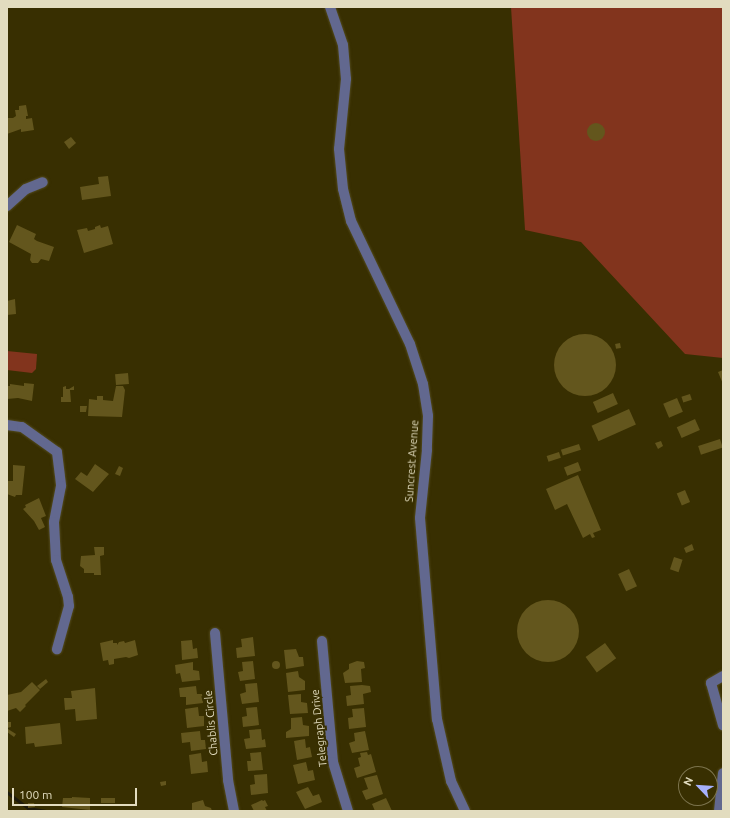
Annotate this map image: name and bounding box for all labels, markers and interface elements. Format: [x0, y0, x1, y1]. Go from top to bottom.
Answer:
street label: Suncrest Avenue [403, 419, 421, 503]
street label: Telegraph Drive [308, 689, 330, 767]
street label: Chablis Circle [202, 690, 220, 756]
north arrow [678, 766, 718, 806]
text: N [681, 775, 695, 788]
scale bar [14, 780, 139, 806]
text: 100 m [19, 788, 52, 801]

